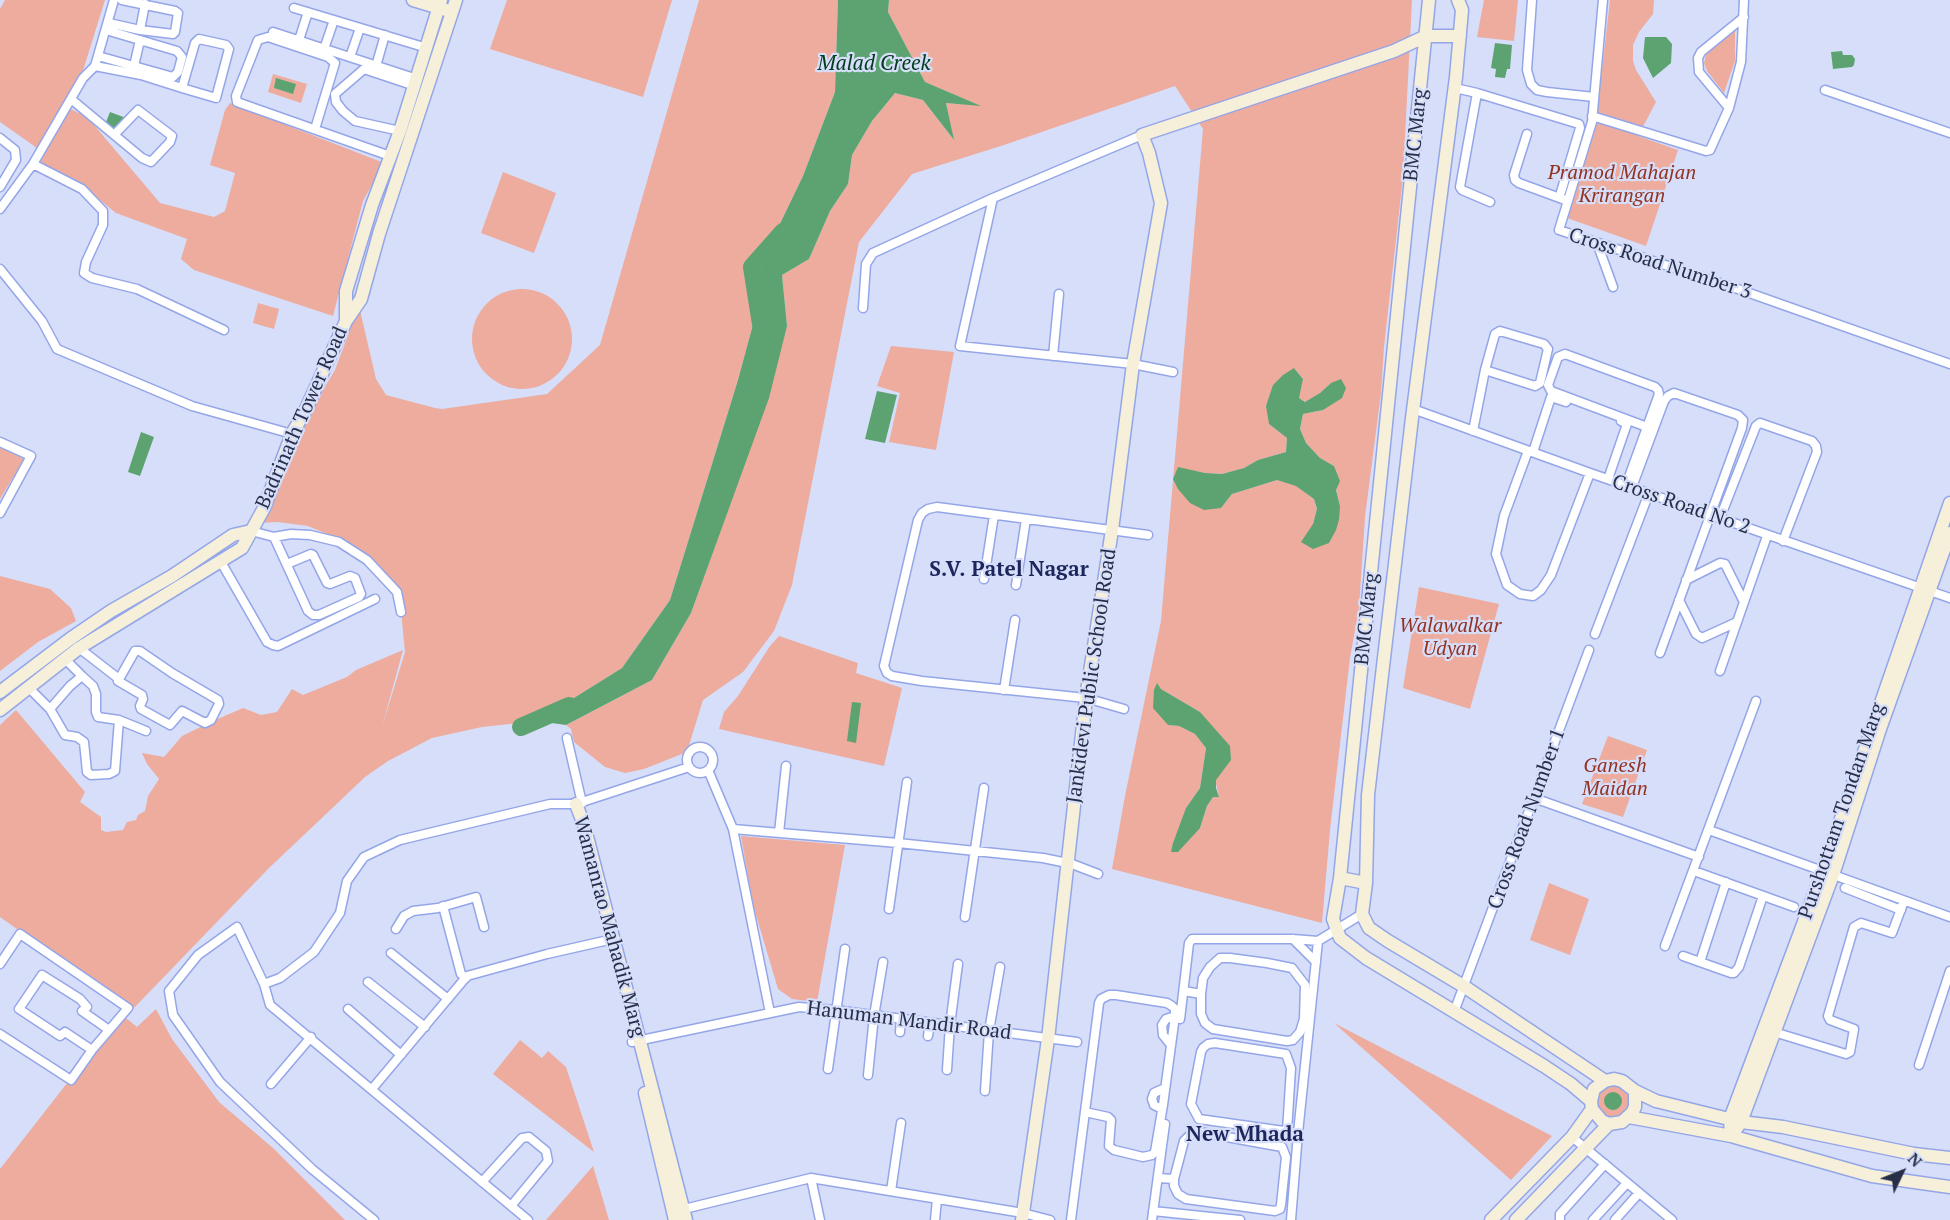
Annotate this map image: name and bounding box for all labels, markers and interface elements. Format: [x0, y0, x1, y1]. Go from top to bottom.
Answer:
water label: Malad Creek [817, 51, 931, 77]
street label: BMC Marg [1399, 87, 1433, 183]
park label: Pramod Mahajan Krirangan [1548, 161, 1696, 208]
street label: Cross Road Number 3 [1566, 223, 1754, 305]
street label: Badrinath Tower Road [251, 323, 353, 513]
street label: Cross Road No 2 [1609, 470, 1753, 540]
street label: Jankidevi Public School Road [1062, 547, 1122, 805]
district label: S.V. Patel Nagar [929, 557, 1089, 583]
street label: BMC Marg [1350, 571, 1384, 667]
park label: Walawalkar Udyan [1399, 614, 1501, 661]
street label: Purshottam Tondan Marg [1794, 700, 1890, 922]
street label: Cross Road Number 1 [1483, 725, 1571, 913]
park label: Ganesh Maidan [1582, 754, 1648, 801]
street label: Wamanrao Mahadik Marg [568, 814, 650, 1040]
street label: Hanuman Mandir Road [805, 997, 1013, 1045]
district label: New Mhada [1186, 1122, 1304, 1148]
north arrow [1872, 1142, 1932, 1202]
text: N [1903, 1148, 1927, 1172]

